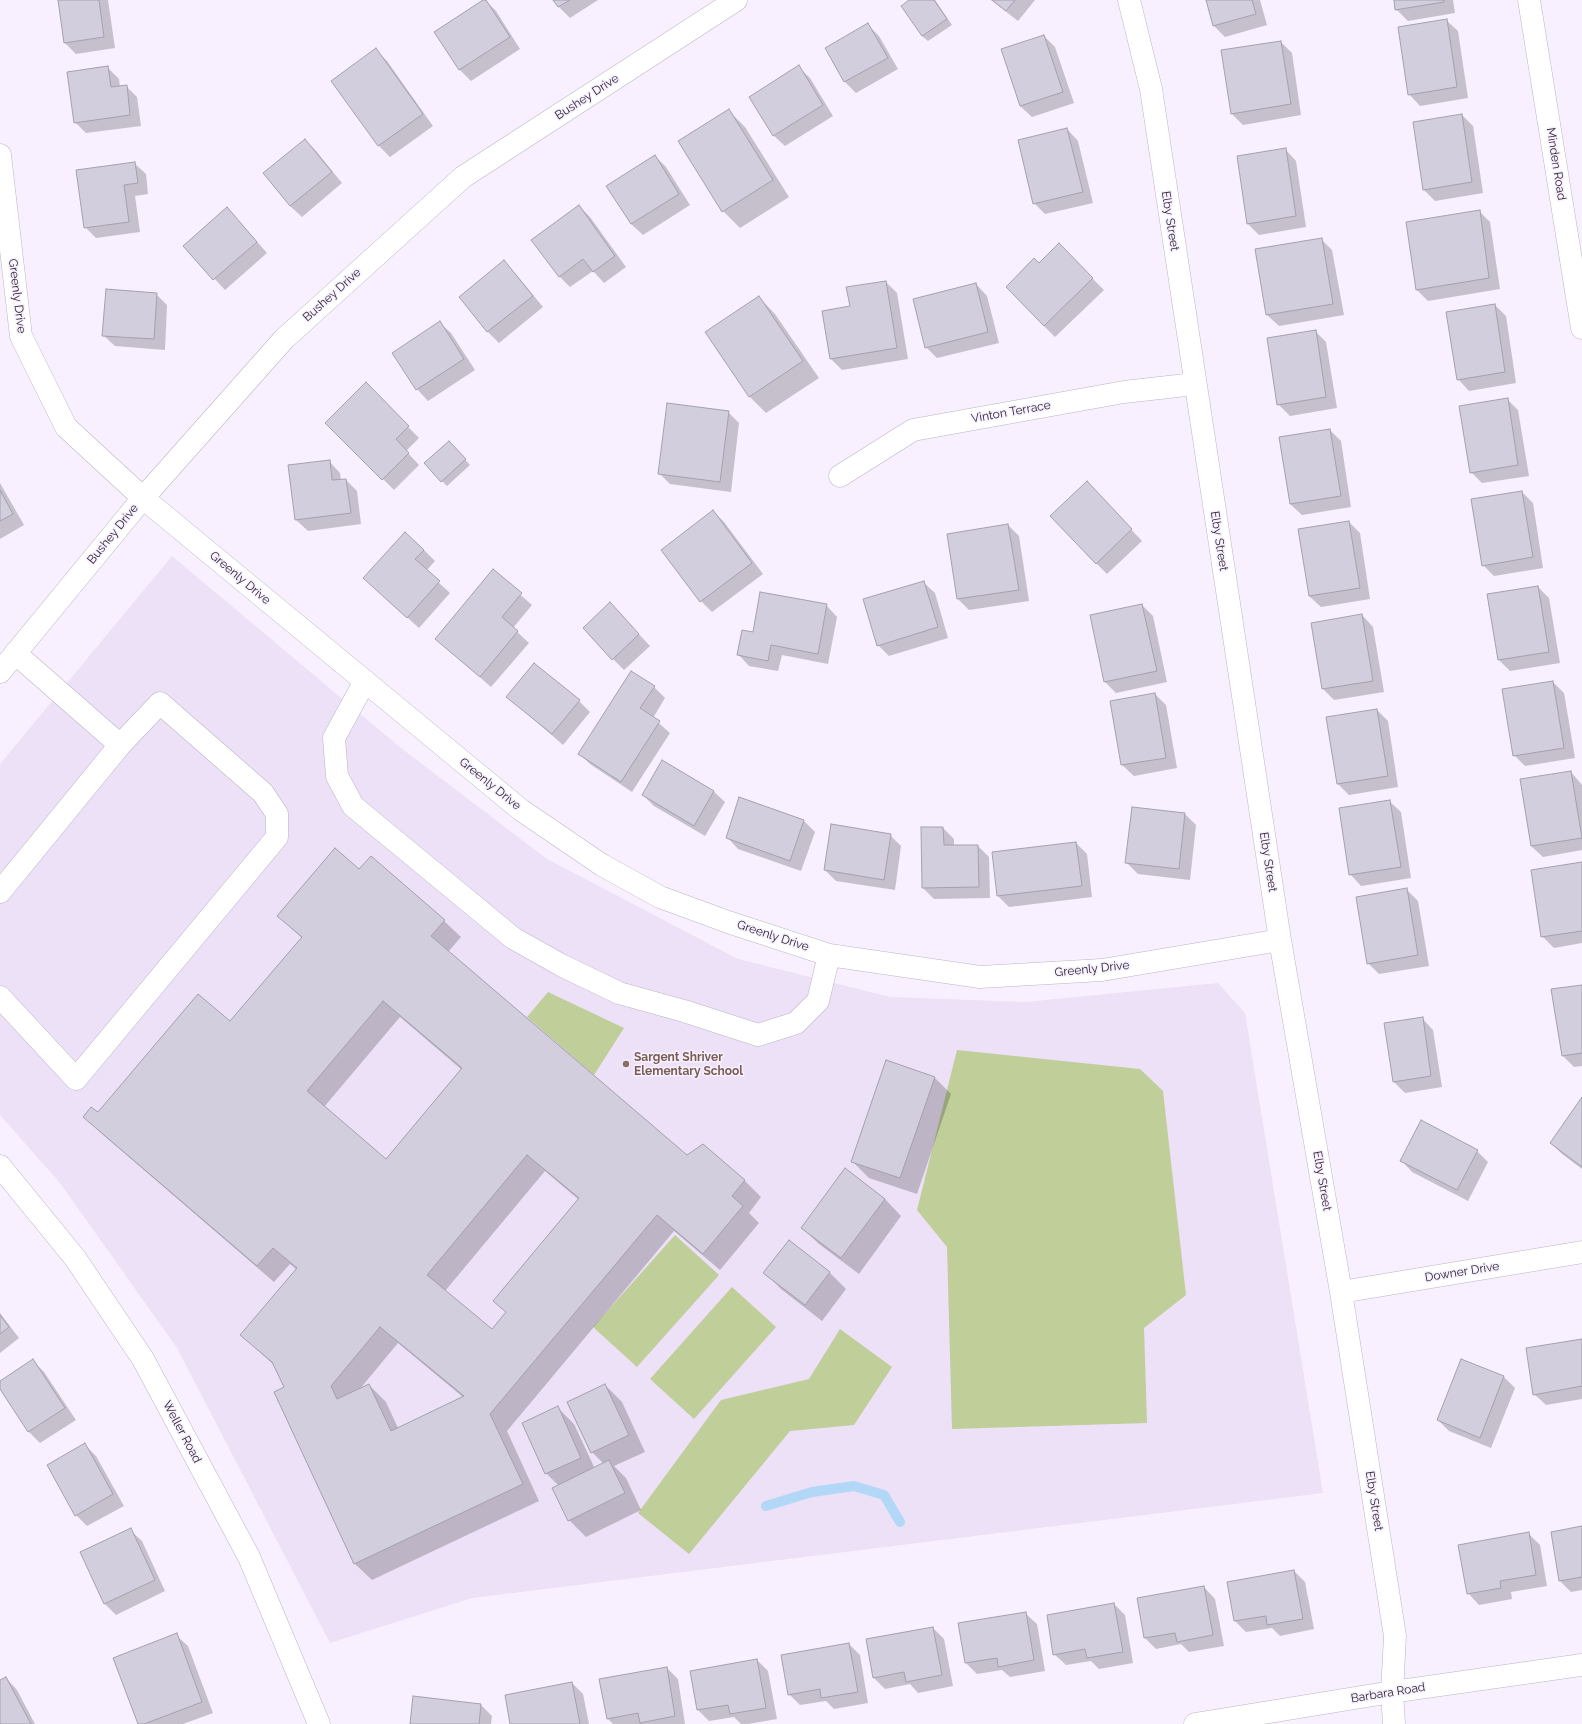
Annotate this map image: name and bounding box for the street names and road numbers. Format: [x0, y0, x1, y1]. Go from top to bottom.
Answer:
street label: Bushey Drive [552, 71, 622, 123]
street label: Minden Road [1543, 127, 1569, 201]
street label: Elby Street [1158, 190, 1182, 252]
street label: Greenly Drive [5, 258, 29, 334]
street label: Bushey Drive [300, 265, 364, 325]
street label: Vinton Terrace [970, 398, 1052, 426]
street label: Bushey Drive [84, 501, 142, 567]
street label: Elby Street [1207, 510, 1231, 572]
street label: Greenly Drive [207, 548, 273, 608]
street label: Greenly Drive [456, 755, 524, 813]
street label: Elby Street [1256, 831, 1280, 893]
street label: Greenly Drive [735, 918, 811, 954]
street label: Greenly Drive [1054, 958, 1130, 980]
street label: Elby Street [1310, 1150, 1334, 1212]
street label: Downer Drive [1424, 1259, 1500, 1285]
street label: Weller Road [160, 1398, 204, 1466]
street label: Elby Street [1362, 1470, 1386, 1532]
street label: Barbara Road [1350, 1680, 1426, 1706]

